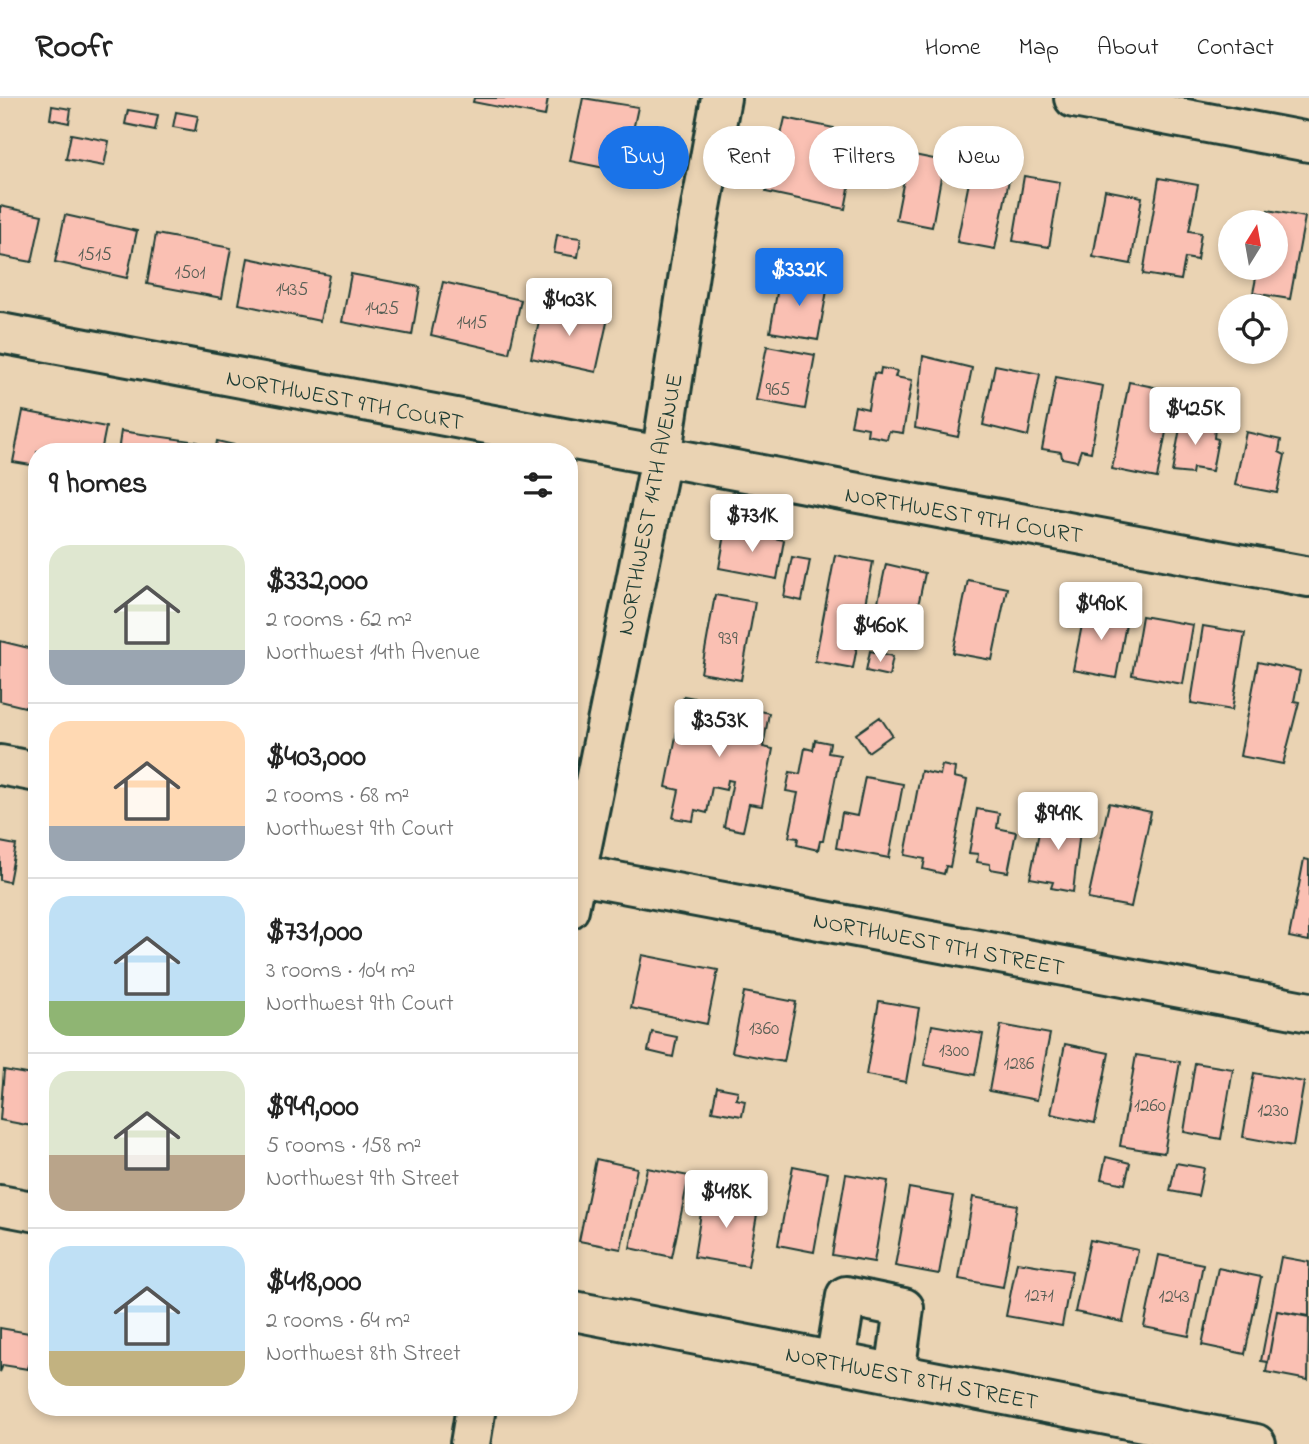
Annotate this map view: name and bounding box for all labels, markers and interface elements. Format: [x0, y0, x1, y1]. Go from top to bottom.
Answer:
text: Roofr [35, 24, 112, 72]
text: Home [925, 31, 981, 66]
text: Map [1019, 31, 1059, 66]
text: About [1097, 31, 1159, 66]
text: Contact [1197, 31, 1274, 66]
chip: Buy [598, 126, 689, 189]
chip: Rent [703, 126, 795, 189]
chip: Filters [809, 126, 919, 189]
chip: New [933, 126, 1024, 189]
north arrow [1218, 210, 1288, 280]
map controls [1218, 210, 1288, 364]
house number: 1515 [78, 242, 112, 269]
pin: $332K [750, 248, 848, 308]
text: $332K [771, 254, 827, 287]
house number: 1501 [174, 260, 206, 287]
house number: 1435 [276, 277, 308, 304]
pin: $403K [520, 278, 618, 338]
text: $403K [542, 284, 596, 317]
button: locate [1218, 294, 1288, 364]
house number: 1425 [365, 296, 399, 323]
house number: 1415 [457, 310, 488, 337]
street label: NORTHWEST 9TH COURT [223, 362, 466, 441]
street label: NORTHWEST 14TH AVENUE [610, 371, 693, 638]
house number: 965 [766, 377, 791, 404]
pin: $425K [1146, 388, 1244, 447]
text: $425K [1165, 393, 1225, 426]
text: 9 homes [49, 463, 147, 507]
icon: filters [519, 466, 557, 504]
street label: NORTHWEST 9TH COURT [842, 479, 1085, 554]
pin: $731K [703, 494, 801, 554]
text: $731K [726, 500, 778, 533]
text: $332,000 [266, 560, 368, 604]
icon: home [105, 573, 189, 657]
pin: $490K [1052, 582, 1150, 642]
text: $490K [1075, 588, 1127, 621]
text: 2 rooms · 62 m² [266, 604, 412, 637]
pin: $460K [831, 604, 929, 664]
text: $460K [853, 610, 907, 643]
house number: 939 [718, 626, 738, 653]
text: Northwest 14th Avenue [266, 637, 480, 670]
pin: $353K [670, 700, 768, 759]
text: $353K [690, 705, 748, 738]
text: $403,000 [266, 736, 366, 780]
icon: home [105, 749, 189, 833]
text: 2 rooms · 68 m² [266, 780, 409, 813]
pin: $949K [1009, 792, 1107, 852]
text: $949K [1034, 798, 1082, 831]
text: Northwest 9th Court [266, 813, 454, 846]
street label: NORTHWEST 9TH STREET [810, 905, 1067, 986]
text: $731,000 [266, 911, 362, 955]
icon: home [105, 924, 189, 1008]
text: 3 rooms · 104 m² [266, 955, 415, 988]
text: Northwest 9th Court [266, 988, 454, 1021]
house number: 1360 [749, 1016, 779, 1043]
house number: 1300 [939, 1038, 969, 1065]
house number: 1286 [1004, 1051, 1034, 1078]
text: $949,000 [266, 1086, 359, 1130]
house number: 1260 [1134, 1093, 1166, 1120]
house number: 1230 [1257, 1098, 1289, 1125]
icon: home [105, 1099, 189, 1183]
text: 5 rooms · 158 m² [266, 1130, 421, 1163]
text: Northwest 9th Street [266, 1163, 459, 1196]
pin: $418K [677, 1170, 775, 1230]
text: $418K [701, 1176, 751, 1209]
text: $418,000 [266, 1261, 361, 1305]
icon: home [105, 1274, 189, 1358]
house number: 1271 [1024, 1283, 1054, 1310]
house number: 1243 [1158, 1284, 1190, 1311]
text: 2 rooms · 64 m² [266, 1305, 410, 1338]
text: Northwest 8th Street [266, 1338, 461, 1371]
street label: NORTHWEST 8TH STREET [782, 1339, 1041, 1420]

